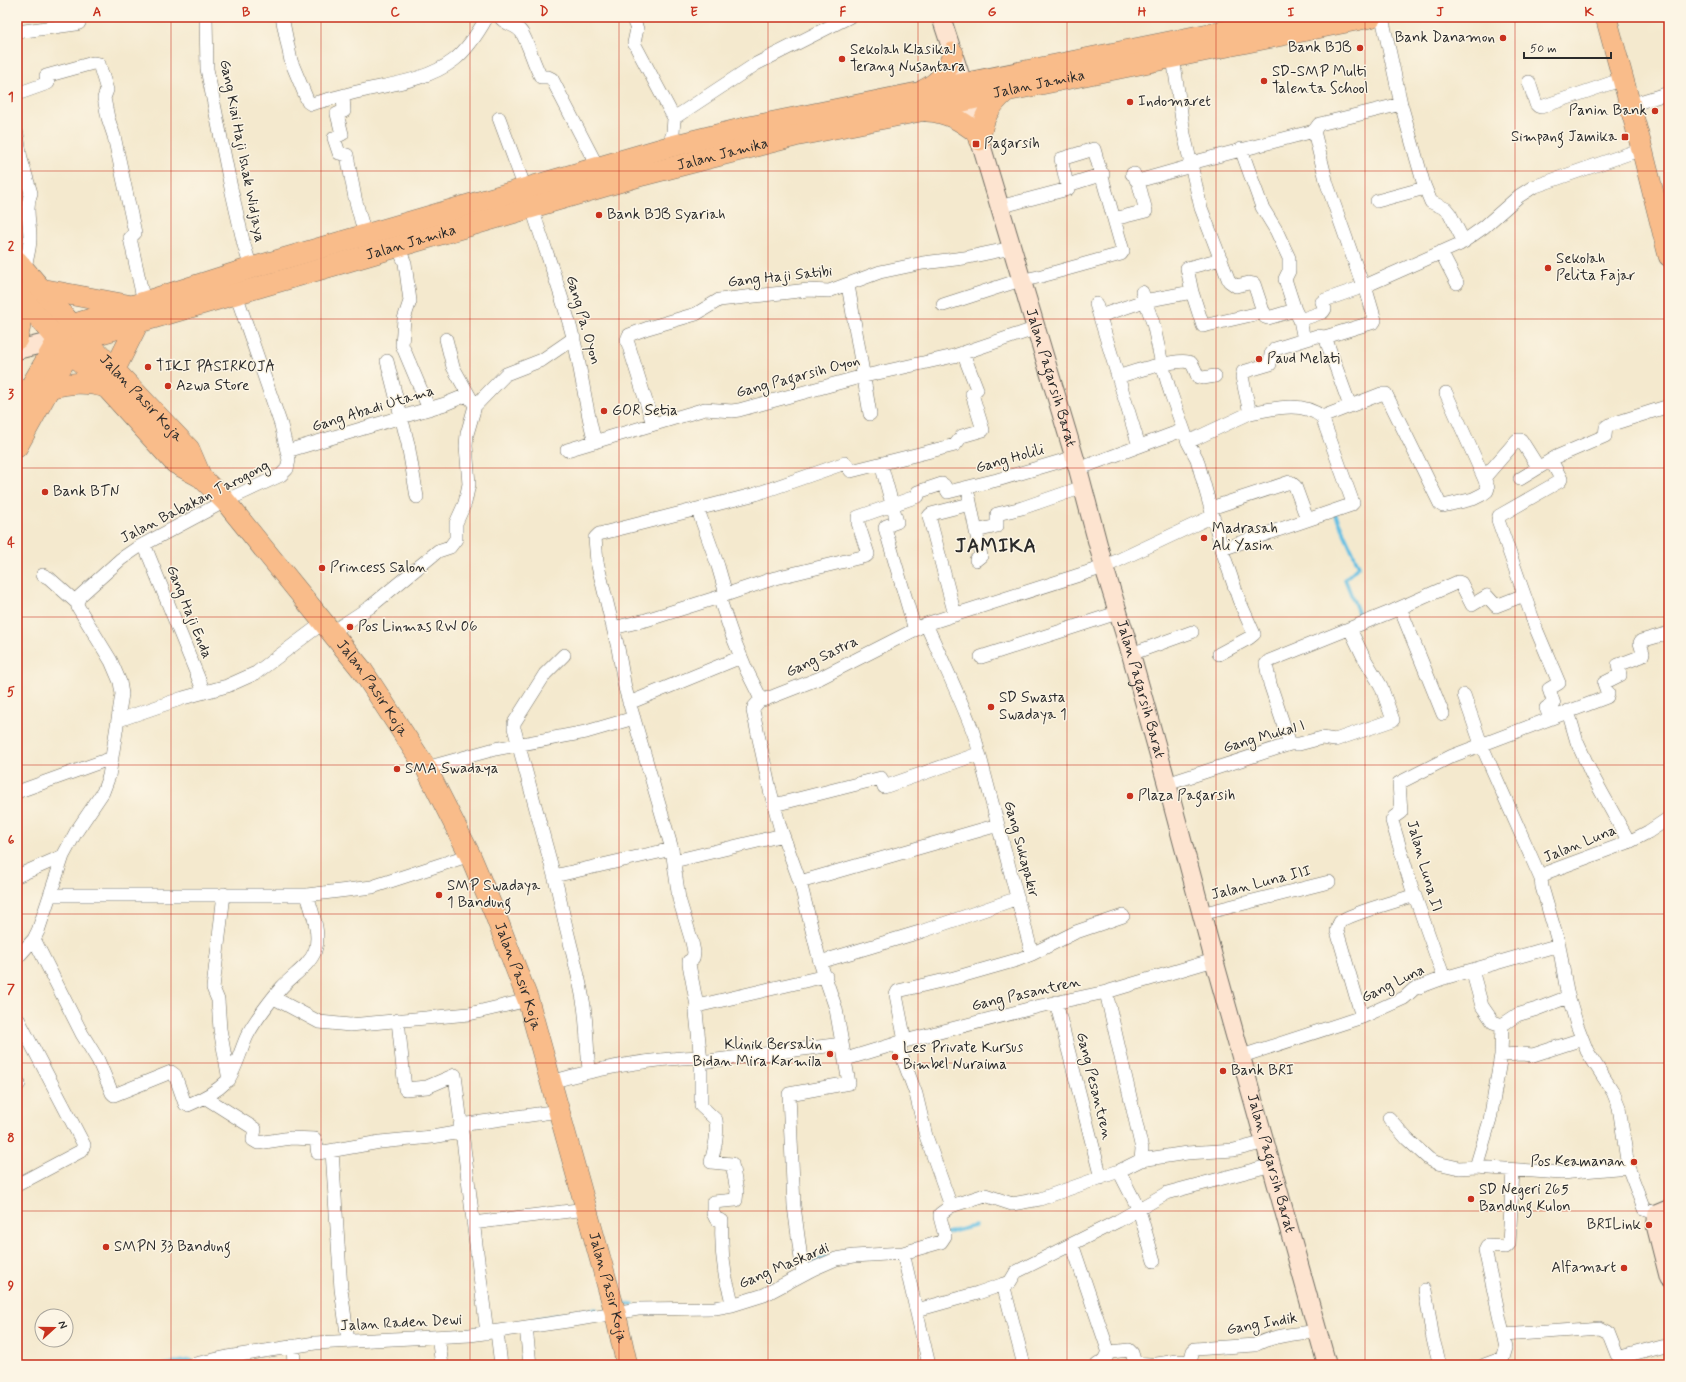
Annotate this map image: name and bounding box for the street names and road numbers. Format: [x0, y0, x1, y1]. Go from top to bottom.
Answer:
street label: Gang Kiai Haji Ishak Widjaya [213, 58, 270, 245]
street label: Jalan Jamika [991, 65, 1087, 104]
street label: Jalan Jamika [675, 133, 770, 176]
street label: Jalan Jamika [363, 220, 459, 266]
street label: Gang Haji Satibi [727, 262, 833, 293]
street label: Gang Pa. Oyon [560, 273, 605, 367]
street label: Jalan Pagarsih Barat [1021, 306, 1081, 450]
street label: Jalan Pasir Koja [95, 350, 188, 447]
street label: Gang Pagarsih Oyon [734, 351, 862, 404]
street label: Gang Abadi Utama [309, 381, 437, 438]
street label: Gang Holili [973, 440, 1047, 479]
street label: Jalan Babakan Tarogong [117, 456, 273, 549]
street label: Gang Haji Enda [160, 562, 217, 662]
street label: Jalan Pagarsih Barat [1111, 617, 1170, 761]
street label: Gang Sastra [783, 631, 862, 683]
street label: Jalan Pasir Koja [332, 636, 414, 742]
street label: Gang Mukal I [1221, 716, 1307, 759]
street label: Gang Sukapakir [998, 799, 1044, 900]
street label: Jalan Luna II [1401, 818, 1447, 914]
street label: Jalan Luna [1541, 820, 1620, 868]
street label: Jalan Luna III [1209, 861, 1313, 905]
street label: Jalan Pasir Koja [489, 919, 546, 1034]
street label: Gang Luna [1358, 960, 1428, 1009]
street label: Gang Pasantren [970, 972, 1083, 1017]
street label: Gang Pesantren [1070, 1030, 1117, 1142]
street label: Jalan Pagarsih Barat [1242, 1092, 1300, 1235]
street label: Jalan Pasir Koja [583, 1230, 632, 1346]
street label: Gang Maskardi [736, 1238, 833, 1295]
street label: Gang Indik [1225, 1308, 1299, 1341]
street label: Jalan Raden Dewi [340, 1310, 462, 1336]

